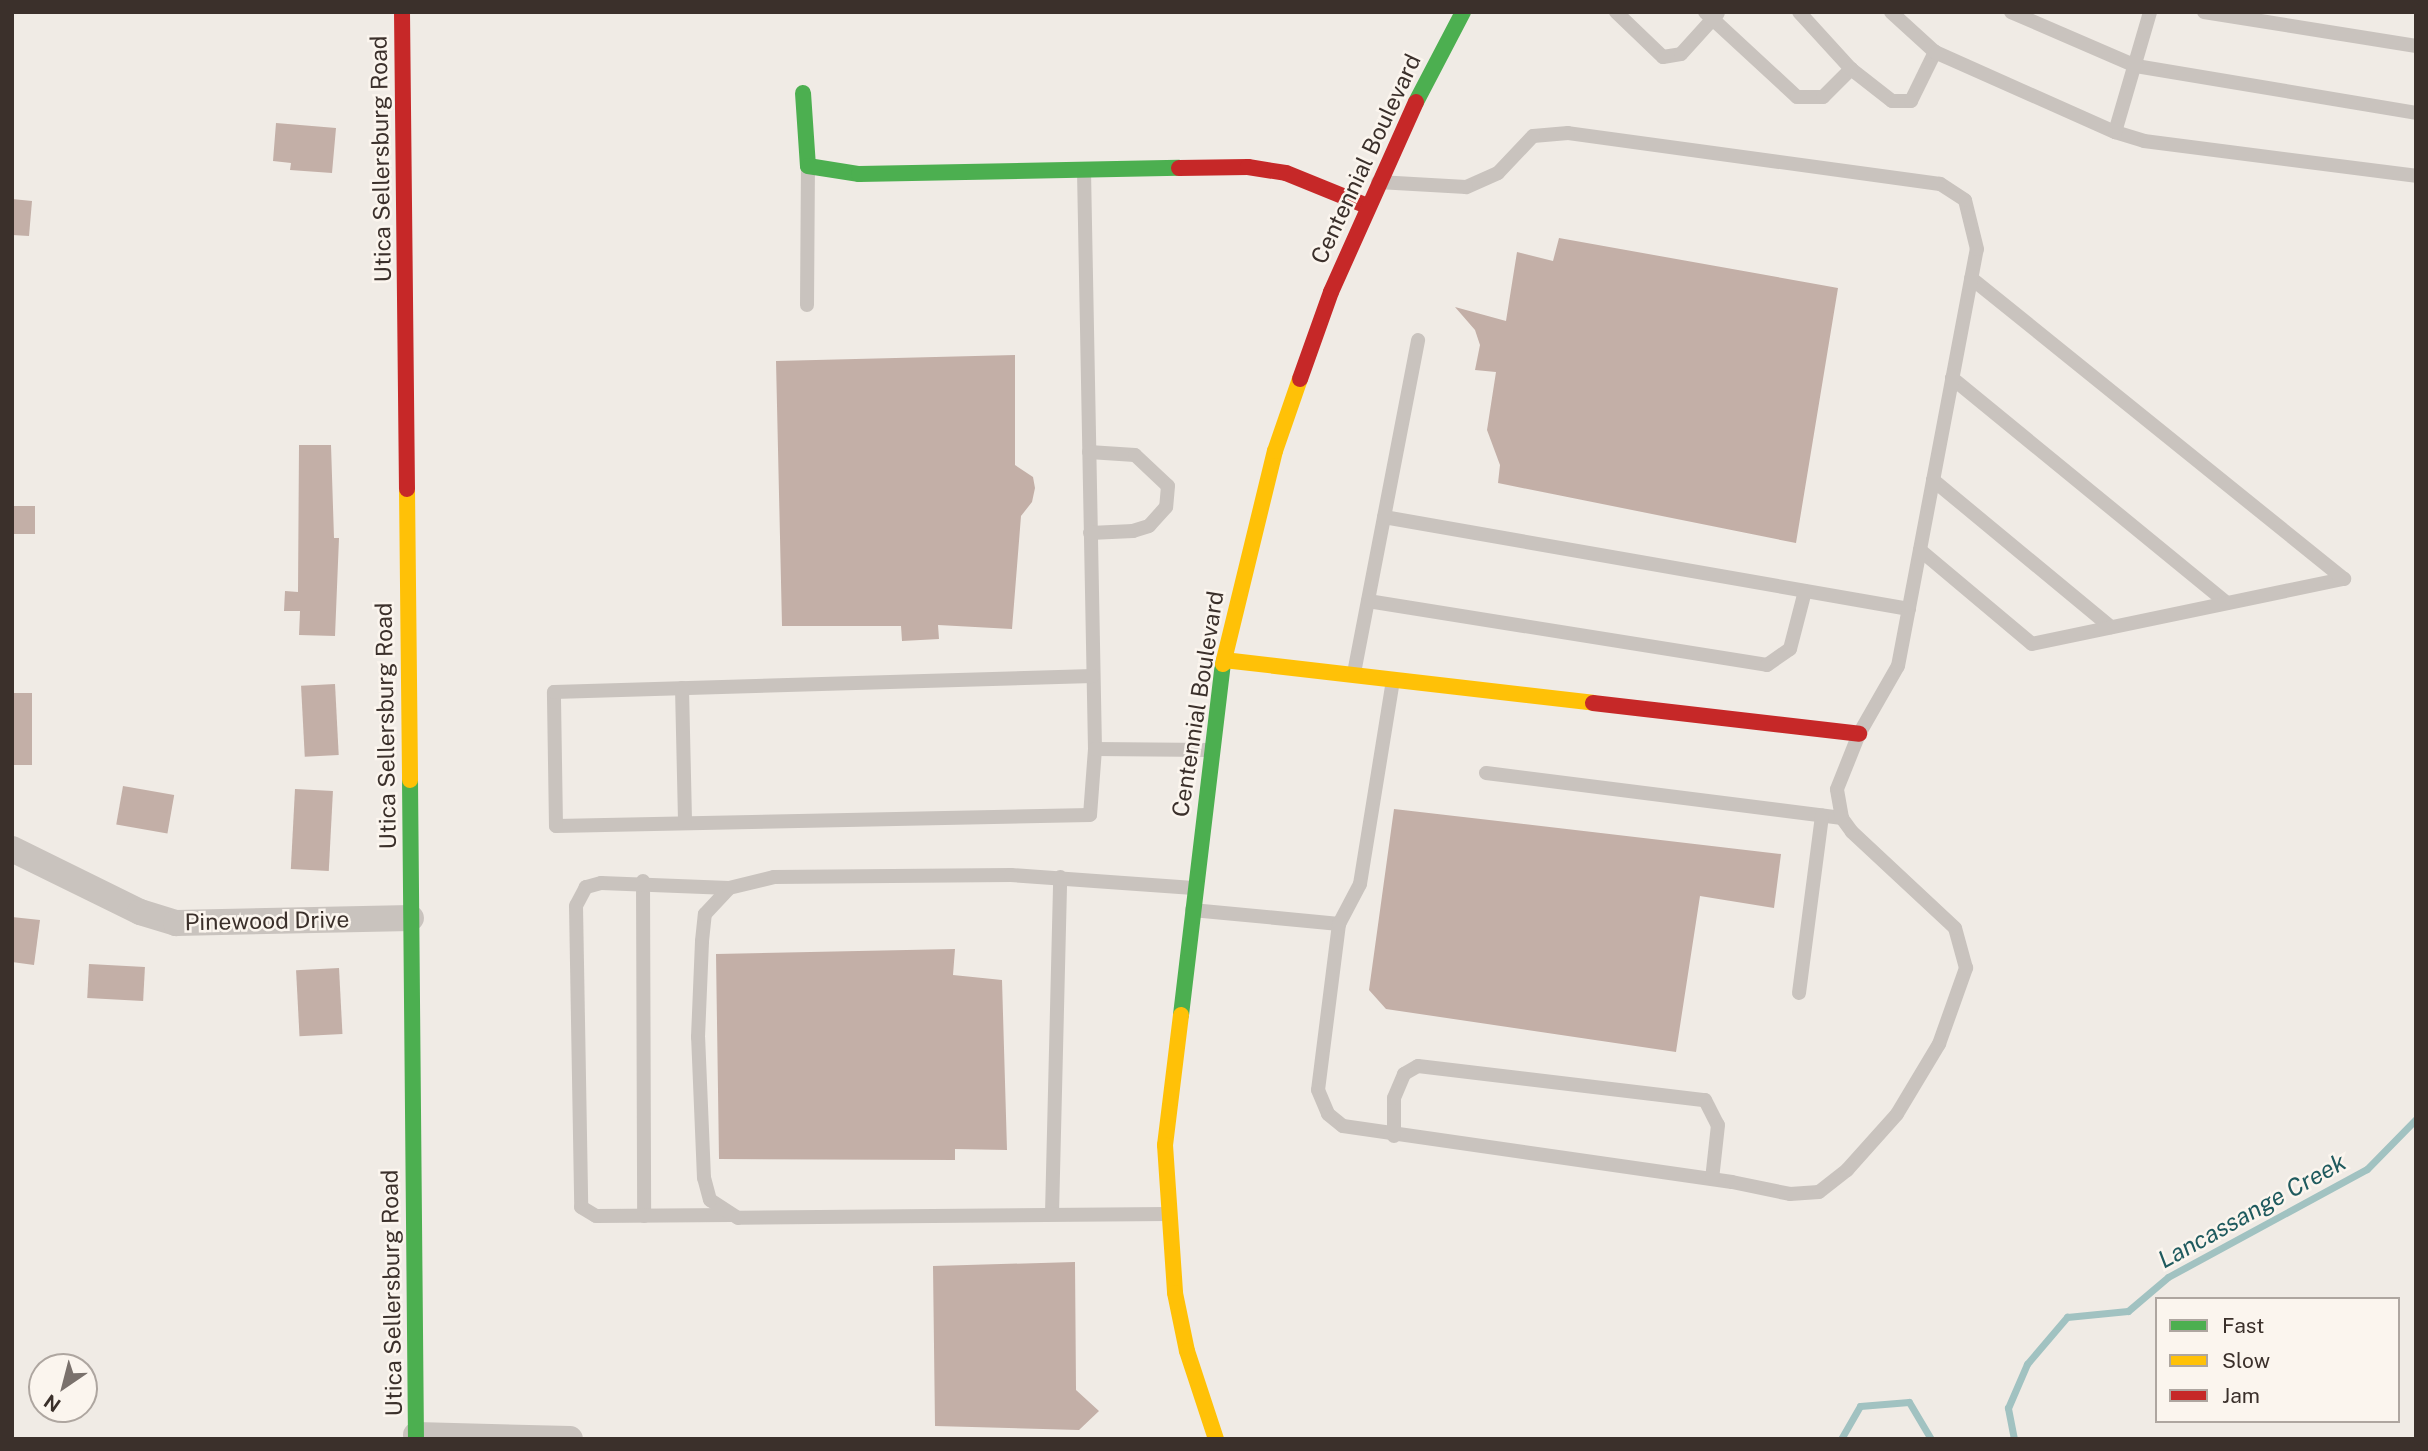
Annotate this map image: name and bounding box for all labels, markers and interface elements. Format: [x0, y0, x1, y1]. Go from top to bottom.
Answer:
street label: Utica Sellersburg Road [365, 35, 397, 283]
street label: Centennial Boulevard [1305, 50, 1427, 268]
street label: Centennial Boulevard [1166, 589, 1230, 819]
street label: Utica Sellersburg Road [370, 602, 402, 850]
street label: Pinewood Drive [184, 906, 350, 936]
water label: Lancassange Creek [2153, 1147, 2351, 1275]
street label: Utica Sellersburg Road [376, 1169, 408, 1417]
legend [2155, 1297, 2400, 1423]
text: Fast [2222, 1313, 2264, 1338]
text: Slow [2222, 1348, 2270, 1373]
north arrow [28, 1353, 98, 1423]
text: Jam [2222, 1383, 2260, 1408]
text: N [40, 1390, 65, 1417]

